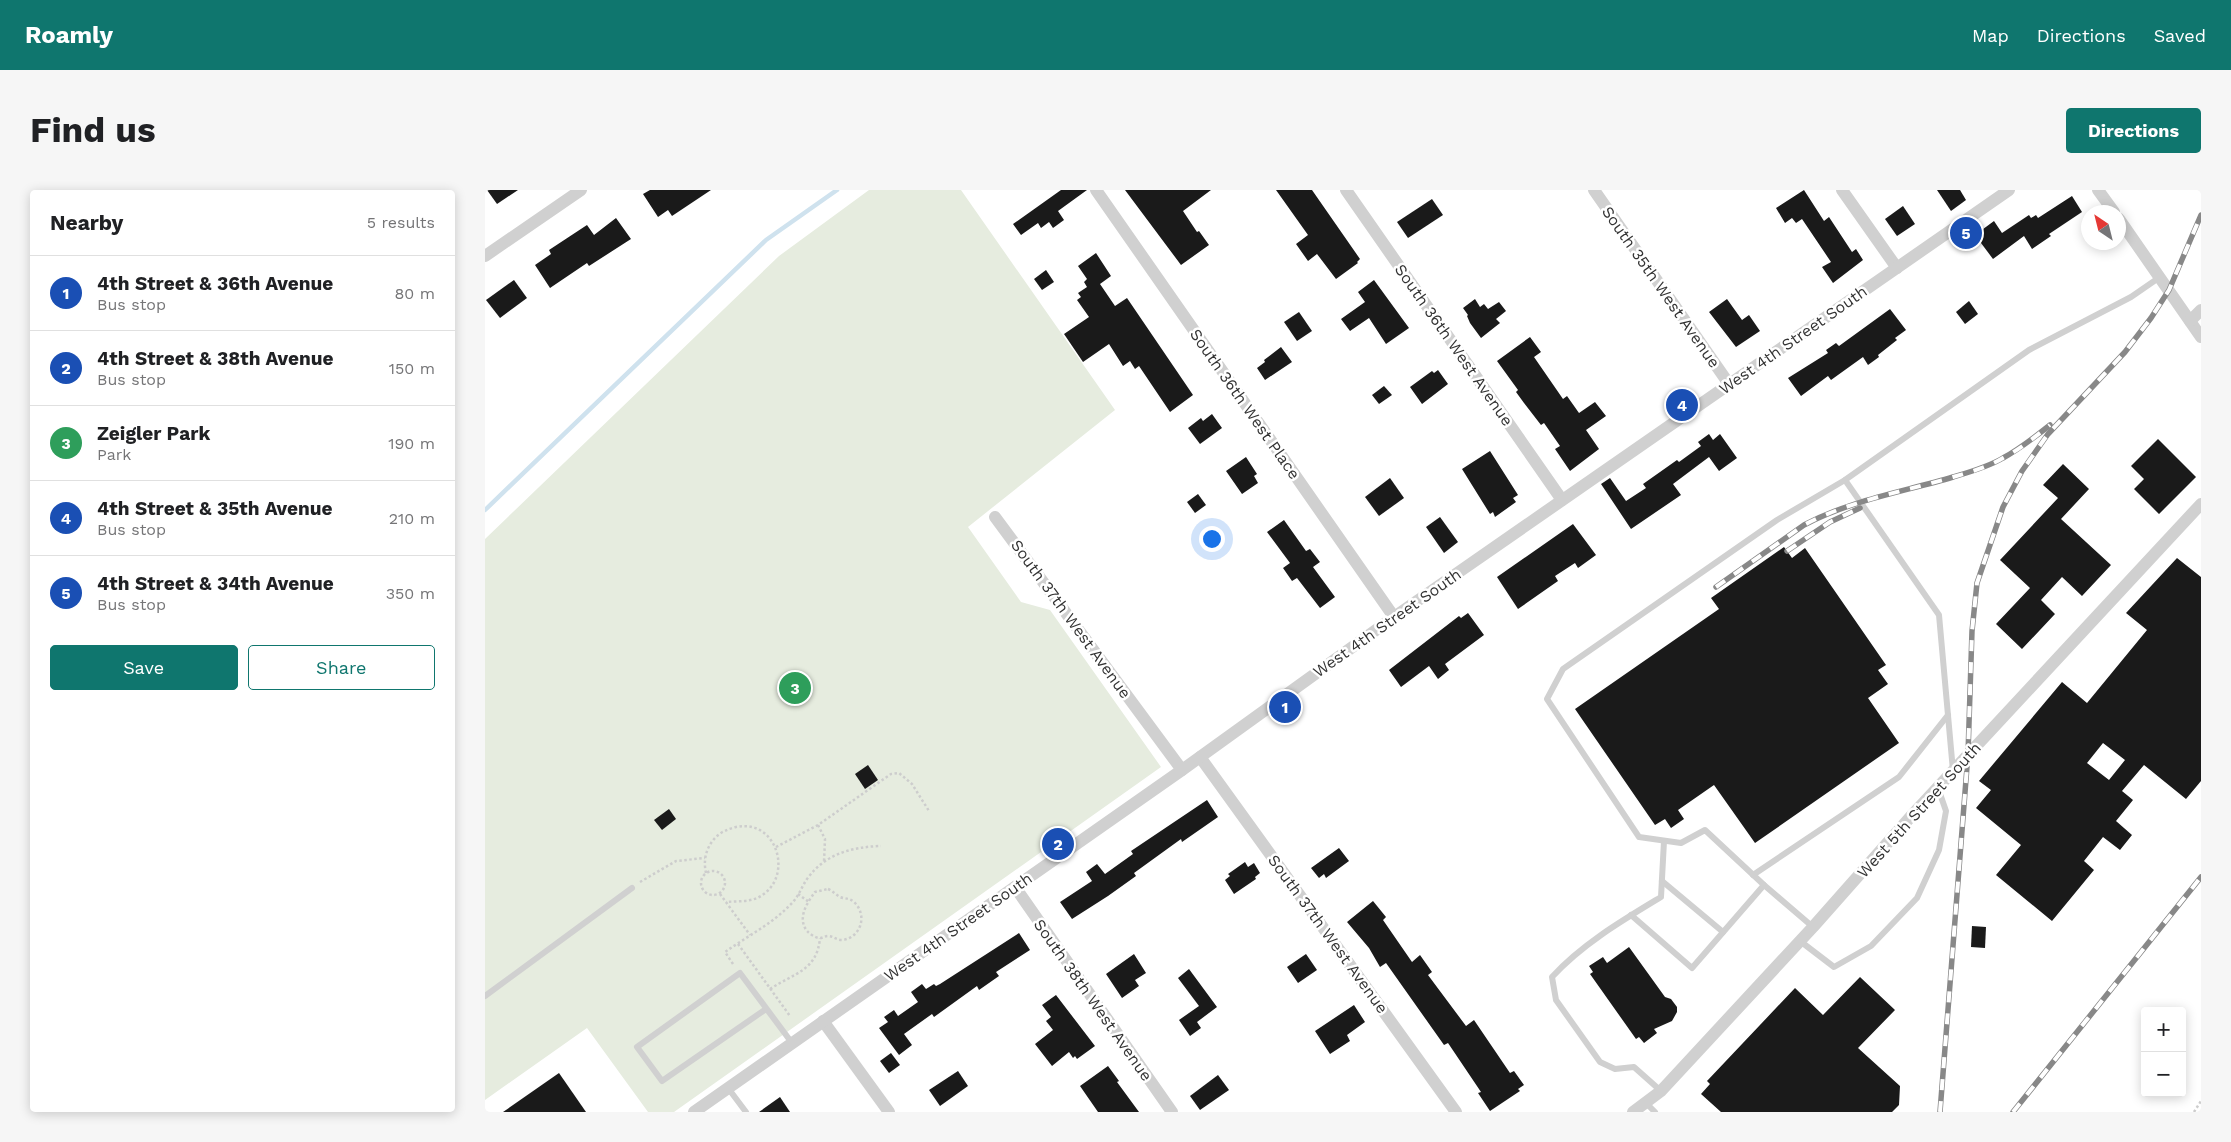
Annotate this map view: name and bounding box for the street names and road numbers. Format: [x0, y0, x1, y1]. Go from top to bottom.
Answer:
street label: South 35th West Avenue [1598, 203, 1724, 371]
street label: South 36th West Avenue [1391, 260, 1517, 430]
street label: West 4th Street South [1715, 282, 1871, 398]
street label: South 36th West Place [1186, 325, 1304, 483]
street label: South 37th West Avenue [1007, 536, 1135, 702]
street label: West 4th Street South [1309, 565, 1465, 681]
street label: West 5th Street South [1853, 738, 1985, 882]
street label: South 37th West Avenue [1264, 851, 1392, 1017]
street label: West 4th Street South [880, 869, 1036, 985]
street label: South 38th West Avenue [1030, 915, 1156, 1085]

